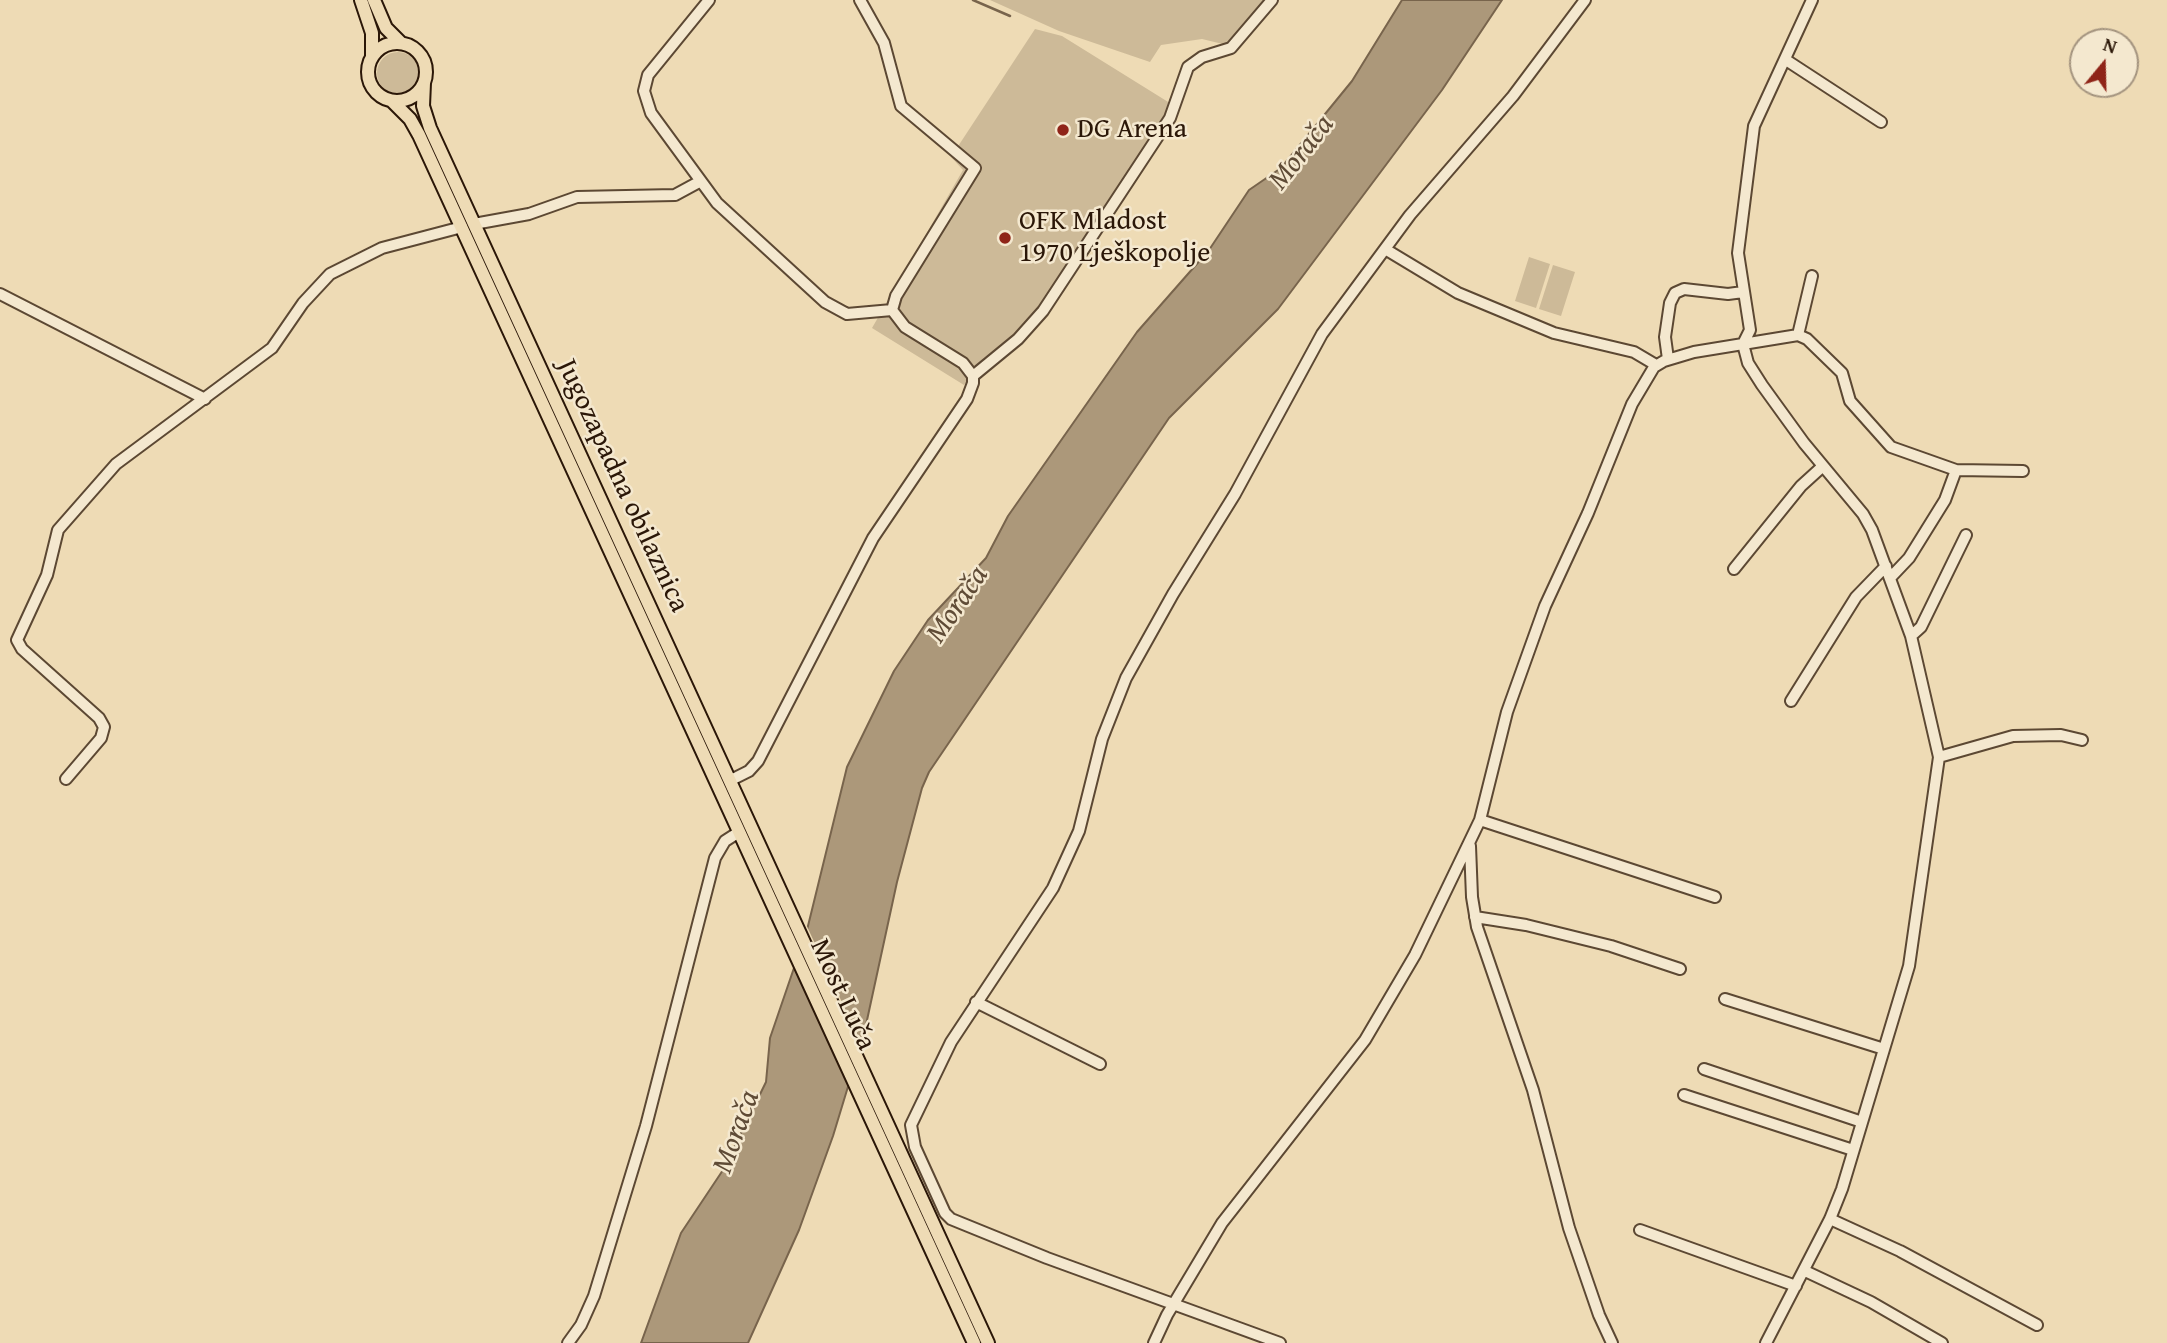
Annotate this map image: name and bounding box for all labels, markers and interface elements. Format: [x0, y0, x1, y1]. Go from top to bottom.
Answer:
north arrow [2069, 28, 2139, 98]
text: N [2100, 30, 2121, 60]
water label: Morača [1262, 108, 1342, 198]
place label: DG Arena [1077, 113, 1187, 147]
marker: DG Arena [1055, 122, 1071, 138]
place label: OFK Mladost 1970 Lješkopolje [1019, 205, 1210, 271]
marker: OFK Mladost 1970 Lješkopolje [997, 230, 1013, 246]
street label: Jugozapadna obilaznica [549, 354, 695, 618]
water label: Morača [919, 560, 997, 650]
street label: Most Luča [802, 934, 882, 1056]
water label: Morača [705, 1086, 769, 1178]

